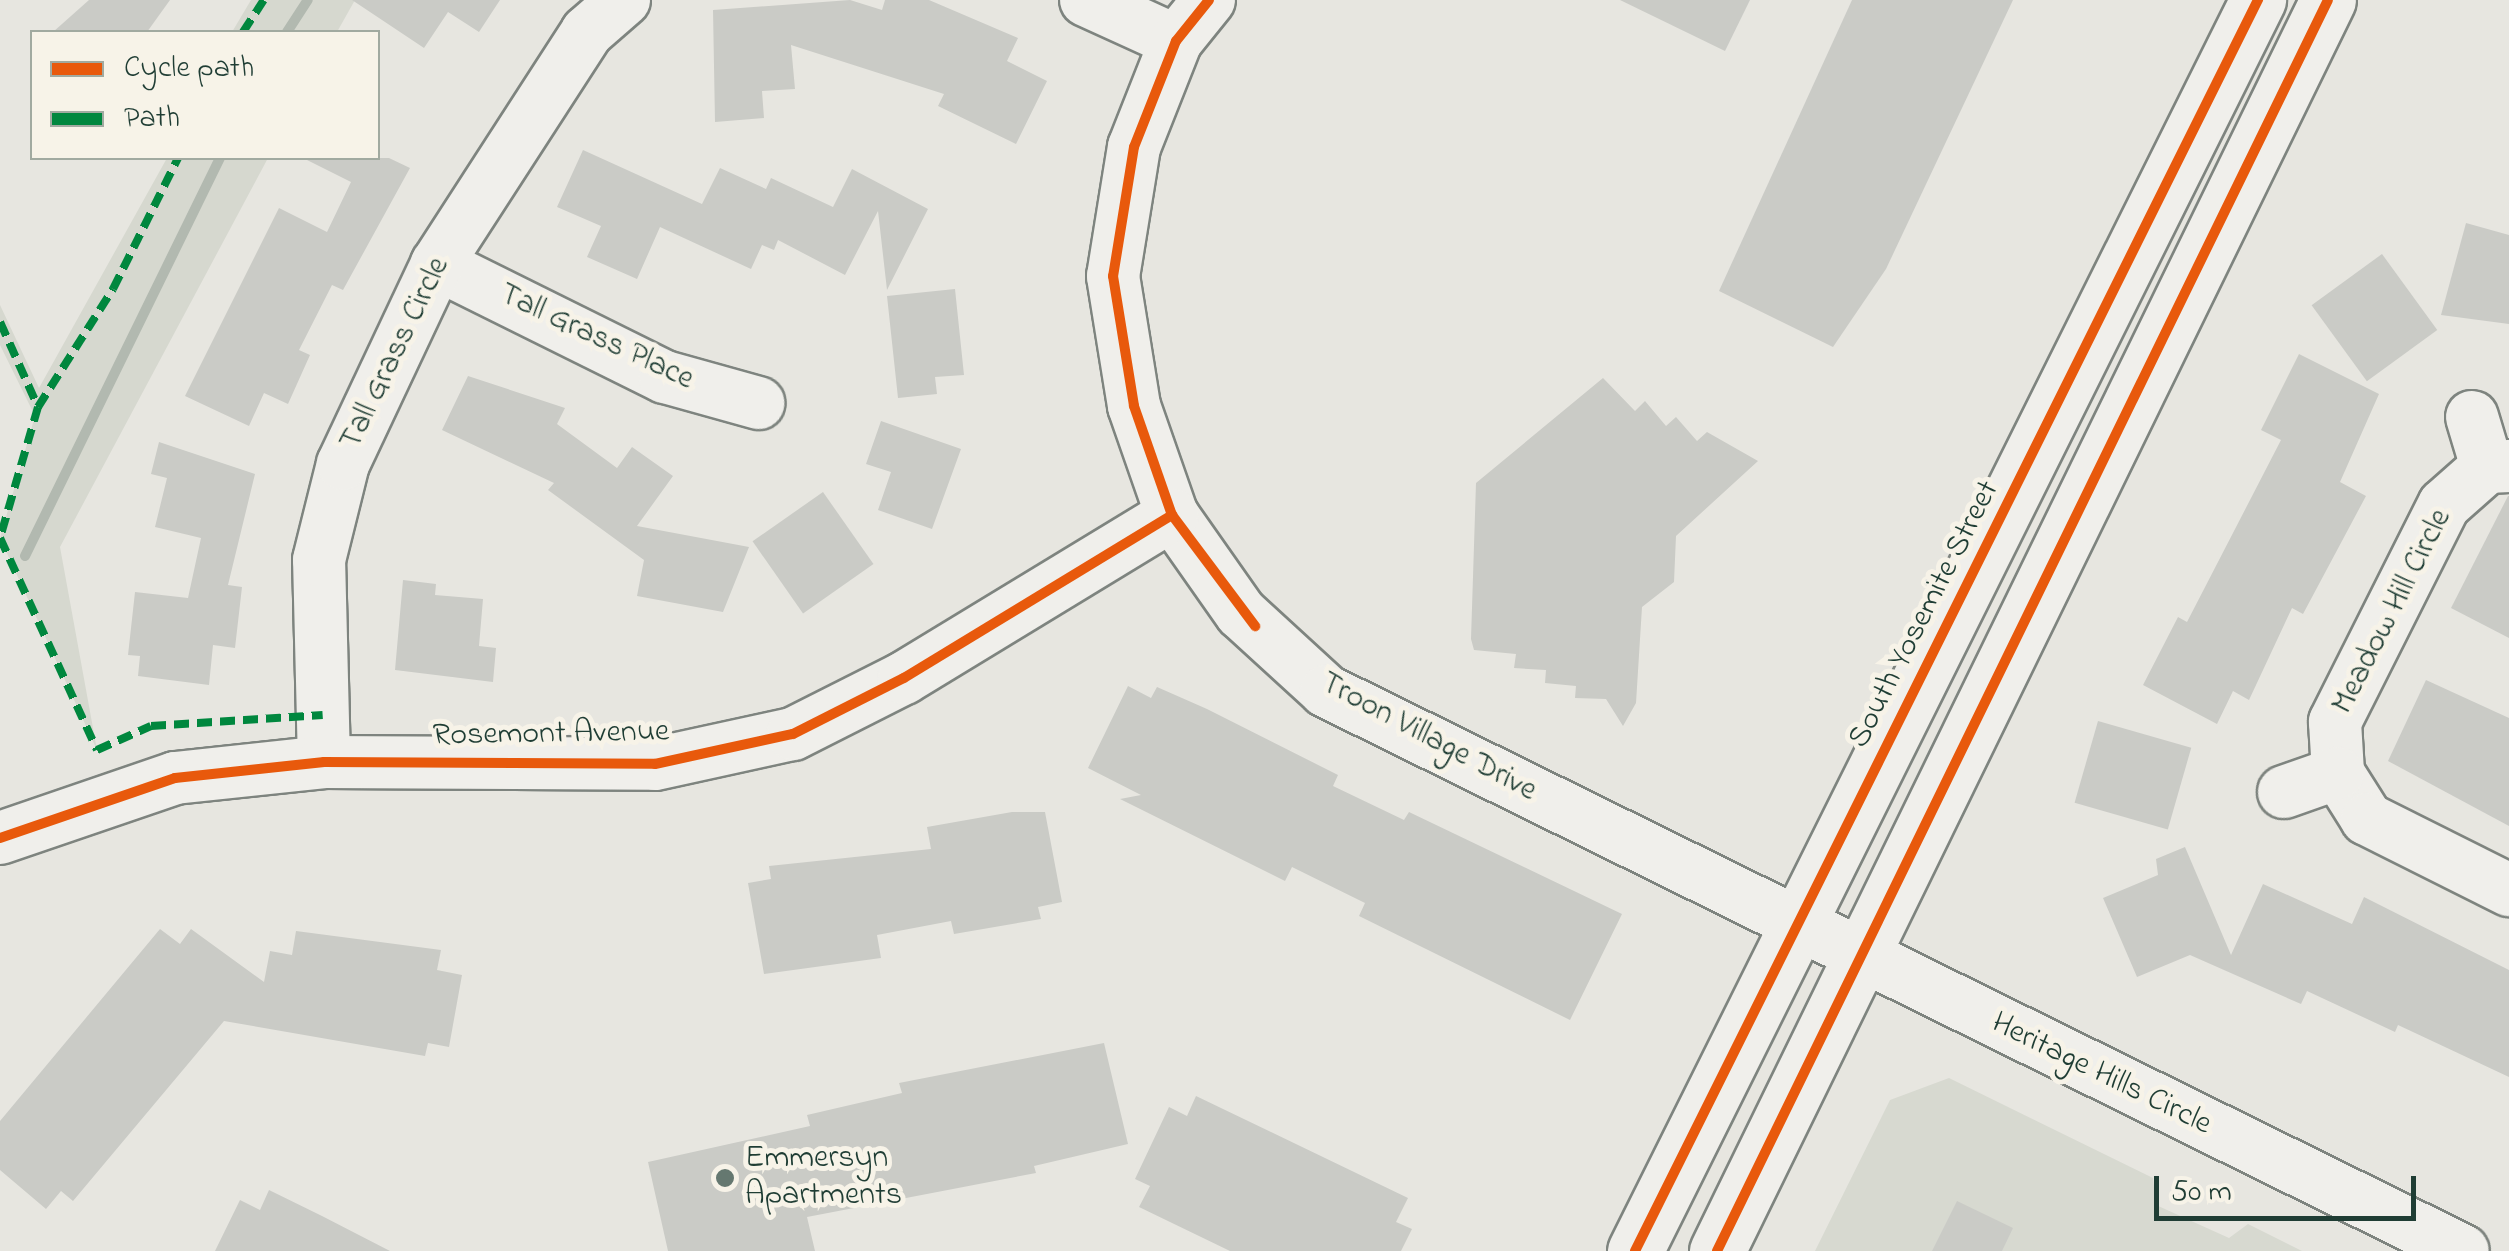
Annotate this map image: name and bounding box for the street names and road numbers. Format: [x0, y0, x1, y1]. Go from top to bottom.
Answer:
street label: Tall Grass Circle [333, 251, 459, 457]
street label: Tall Grass Place [493, 276, 699, 400]
street label: South Yosemite Street [1841, 475, 2009, 755]
street label: Meadow Hill Circle [2325, 503, 2461, 721]
street label: Troon Village Drive [1313, 665, 1543, 811]
street label: Rosemont Avenue [432, 714, 670, 756]
street label: Heritage Hills Circle [1985, 1005, 2217, 1145]

